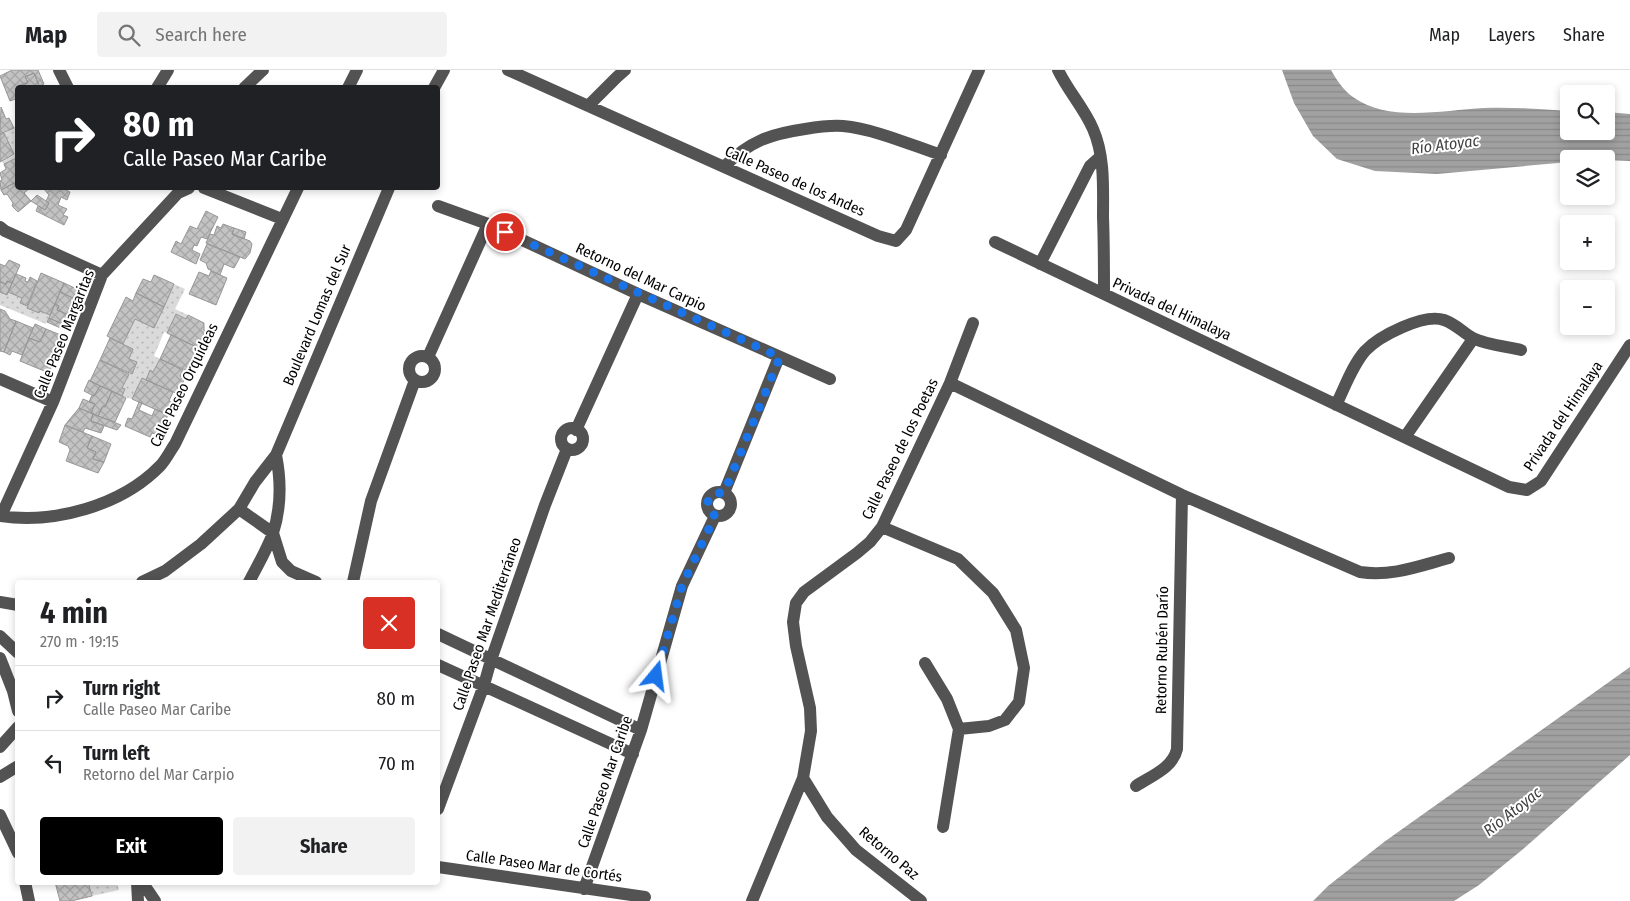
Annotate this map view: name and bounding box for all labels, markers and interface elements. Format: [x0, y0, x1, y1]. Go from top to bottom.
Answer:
search box [97, 12, 447, 57]
text: Map [25, 21, 67, 49]
icon: search [115, 21, 143, 49]
text: Search here [155, 23, 247, 46]
text: Map [1429, 24, 1460, 46]
text: Layers [1488, 24, 1535, 46]
text: Share [1563, 24, 1605, 46]
map controls [1560, 85, 1615, 335]
button: search [1560, 85, 1615, 140]
text: 80 m [123, 103, 195, 145]
icon: right [40, 105, 105, 170]
water label: Río Atoyac [1410, 131, 1480, 158]
street label: Calle Paseo de los Andes [722, 142, 868, 220]
text: Calle Paseo Mar Caribe [123, 145, 327, 172]
button: layers [1560, 150, 1615, 205]
pin [484, 211, 526, 253]
button: + [1560, 215, 1615, 270]
icon: arrive [491, 218, 519, 246]
street label: Retorno del Mar Carpio [573, 239, 709, 315]
street label: Boulevard Lomas del Sur [279, 241, 355, 388]
street label: Calle Paseo Margaritas [30, 267, 98, 401]
street label: Privada del Himalaya [1110, 274, 1234, 344]
button: − [1560, 280, 1615, 335]
street label: Calle Paseo Orquídeas [146, 320, 222, 450]
street label: Privada del Himalaya [1520, 358, 1606, 474]
street label: Calle Paseo de los Poetas [858, 375, 942, 523]
street label: Calle Paseo Mar Mediterráneo [449, 535, 525, 713]
street label: Retorno Rubén Darío [1152, 586, 1172, 714]
text: 4 min [40, 595, 108, 631]
button: close [363, 597, 415, 649]
text: 270 m · 19:15 [40, 632, 119, 651]
position arrow [629, 649, 681, 701]
text: Turn right [83, 677, 160, 700]
icon: right [40, 684, 68, 712]
text: 80 m [377, 687, 415, 710]
text: Calle Paseo Mar Caribe [83, 700, 231, 719]
street label: Calle Paseo Mar Caribe [574, 713, 636, 851]
text: Turn left [83, 742, 150, 765]
icon: left [40, 749, 68, 777]
text: 70 m [379, 752, 415, 775]
text: Retorno del Mar Carpio [83, 765, 234, 784]
water label: Río Atoyac [1479, 783, 1545, 840]
button: Exit [40, 817, 223, 875]
button: Share [233, 817, 415, 875]
street label: Retorno Paz [855, 823, 923, 883]
street label: Calle Paseo Mar de Cortés [465, 846, 623, 886]

